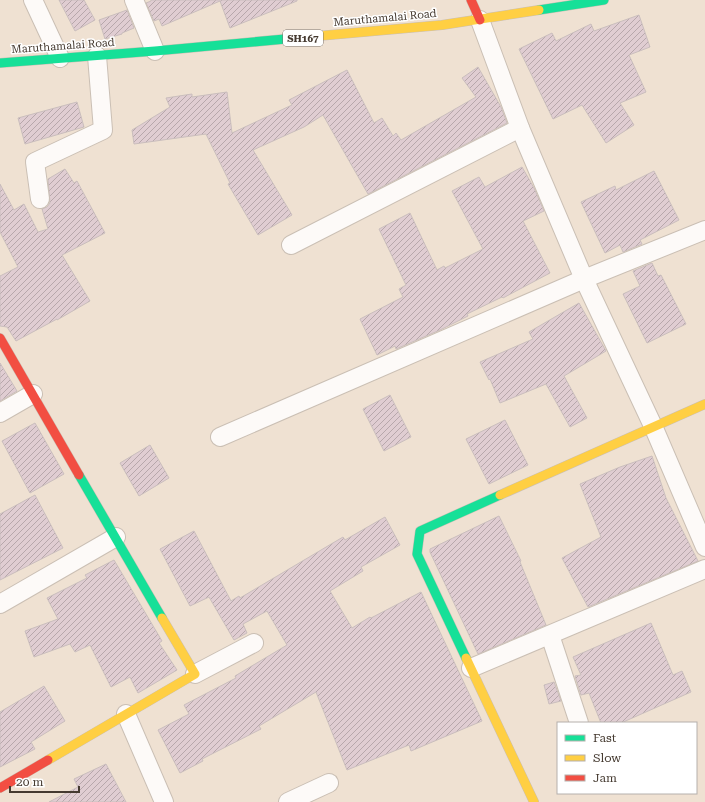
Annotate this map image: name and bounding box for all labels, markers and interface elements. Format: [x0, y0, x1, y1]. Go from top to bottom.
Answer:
street label: Maruthamalai Road [333, 7, 437, 29]
road number: SH167 [283, 30, 323, 46]
street label: Maruthamalai Road [11, 36, 115, 56]
legend [557, 722, 697, 794]
text: Fast [593, 731, 617, 745]
text: Slow [593, 751, 621, 765]
scale bar [10, 768, 79, 794]
text: Jam [593, 771, 617, 785]
text: 20 m [16, 775, 43, 789]

